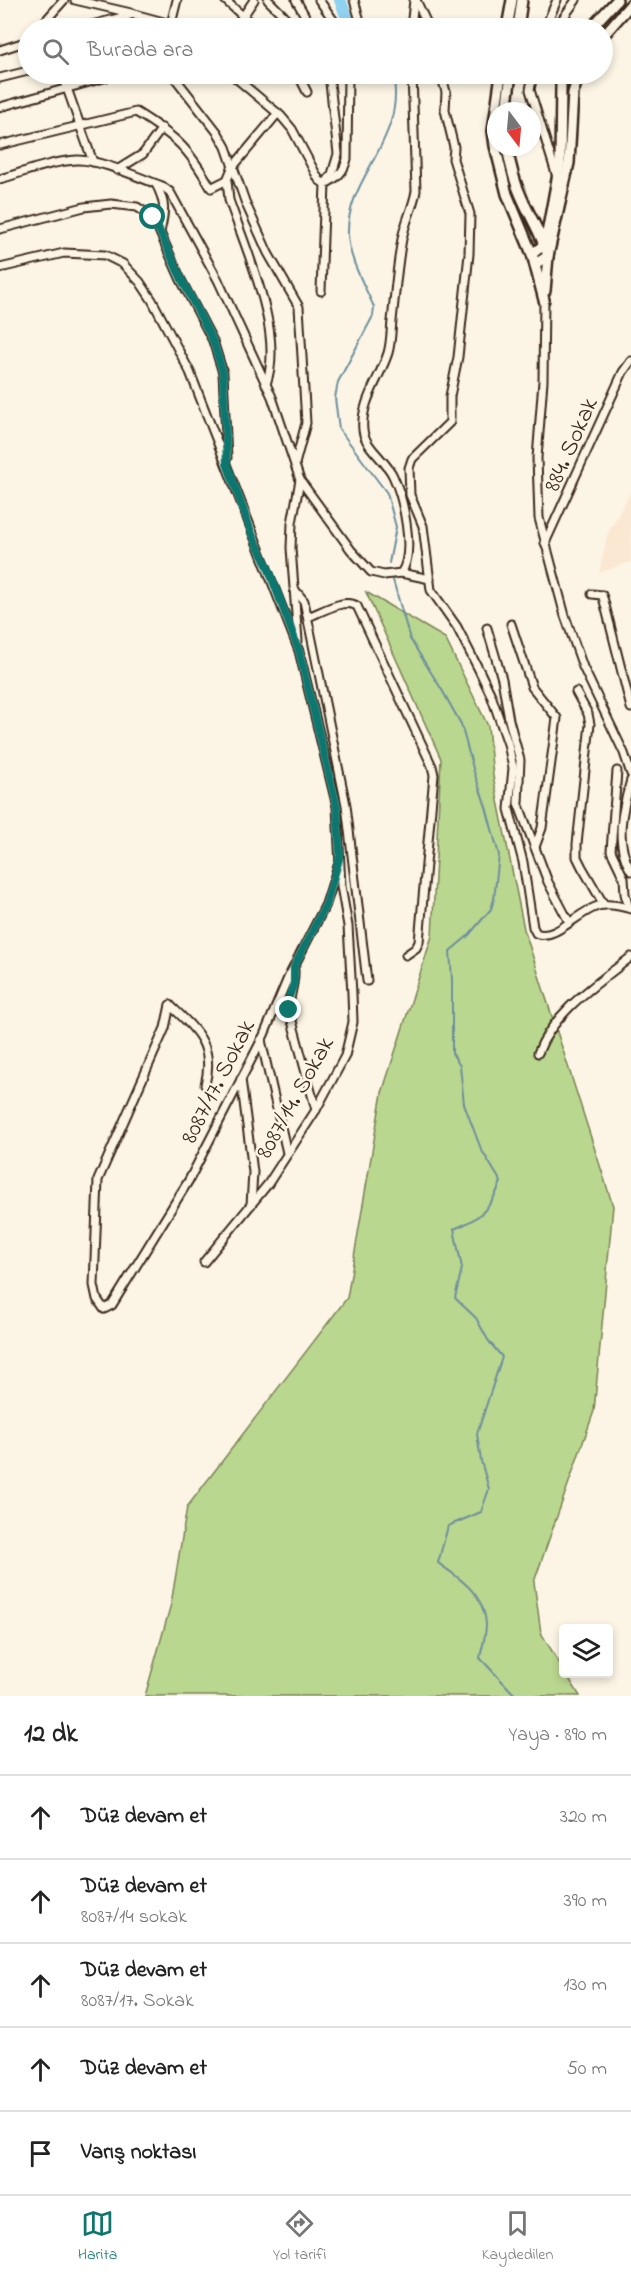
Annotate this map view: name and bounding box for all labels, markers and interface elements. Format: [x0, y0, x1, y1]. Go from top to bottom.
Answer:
search box [18, 18, 613, 84]
icon: search [39, 35, 72, 68]
text: Burada ara [87, 35, 193, 67]
north arrow [487, 102, 541, 156]
route start [139, 203, 165, 229]
street label: 884. Sokak [536, 392, 609, 498]
route end [275, 996, 301, 1022]
street label: 8087/17. Sokak [173, 1013, 266, 1150]
street label: 8087/14. Sokak [248, 1030, 345, 1166]
map controls [559, 1624, 613, 1678]
button: layers [559, 1624, 613, 1678]
text: 12 dk [24, 1716, 78, 1754]
text: Yaya · 890 m [508, 1721, 607, 1750]
icon: ahead [24, 1801, 57, 1834]
text: Düz devam et [81, 1801, 207, 1833]
text: 320 m [560, 1803, 607, 1832]
text: Düz devam et [81, 1871, 207, 1903]
icon: ahead [24, 1885, 57, 1918]
text: 390 m [564, 1887, 607, 1916]
text: 8087/14 sokak [81, 1903, 187, 1932]
text: Düz devam et [81, 1955, 207, 1987]
icon: ahead [24, 1969, 57, 2002]
text: 130 m [563, 1971, 607, 2000]
text: 8087/17. Sokak [81, 1987, 194, 2016]
icon: ahead [24, 2053, 57, 2086]
text: Düz devam et [81, 2053, 207, 2085]
text: 50 m [566, 2055, 607, 2084]
icon: arrive [24, 2137, 57, 2170]
text: Varış noktası [81, 2137, 196, 2169]
tab: Harita [78, 2207, 117, 2267]
tab: Yol tarifi [273, 2207, 326, 2267]
tab: Kaydedilen [482, 2207, 553, 2267]

